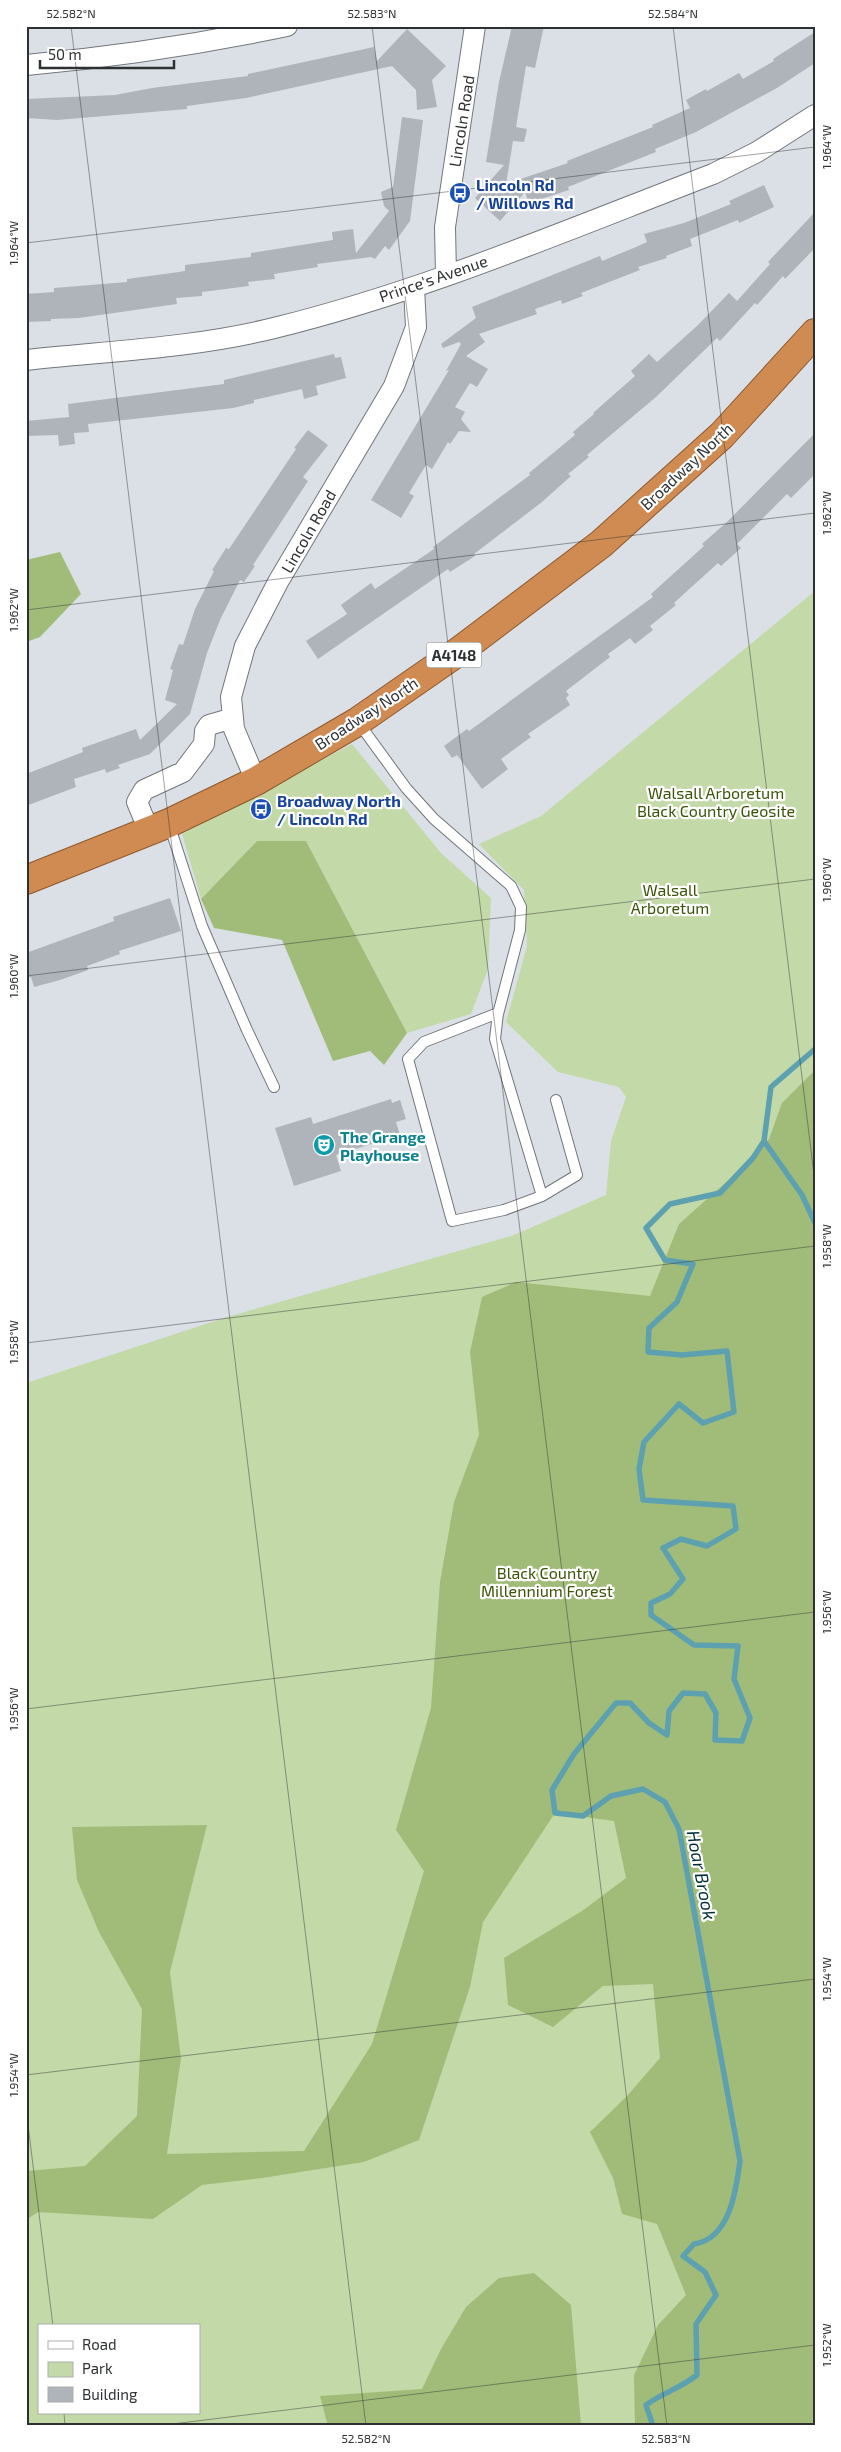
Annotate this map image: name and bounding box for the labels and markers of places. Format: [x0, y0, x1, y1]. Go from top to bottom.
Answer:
place label: Lincoln Rd / Willows Rd [476, 175, 574, 212]
bus stop icon: Lincoln Rd / Willows Rd [448, 181, 472, 205]
place label: Broadway North / Lincoln Rd [277, 791, 401, 828]
bus stop icon: Broadway North / Lincoln Rd [249, 797, 273, 821]
place label: The Grange Playhouse [340, 1127, 426, 1165]
theatre icon: The Grange Playhouse [312, 1133, 336, 1157]

